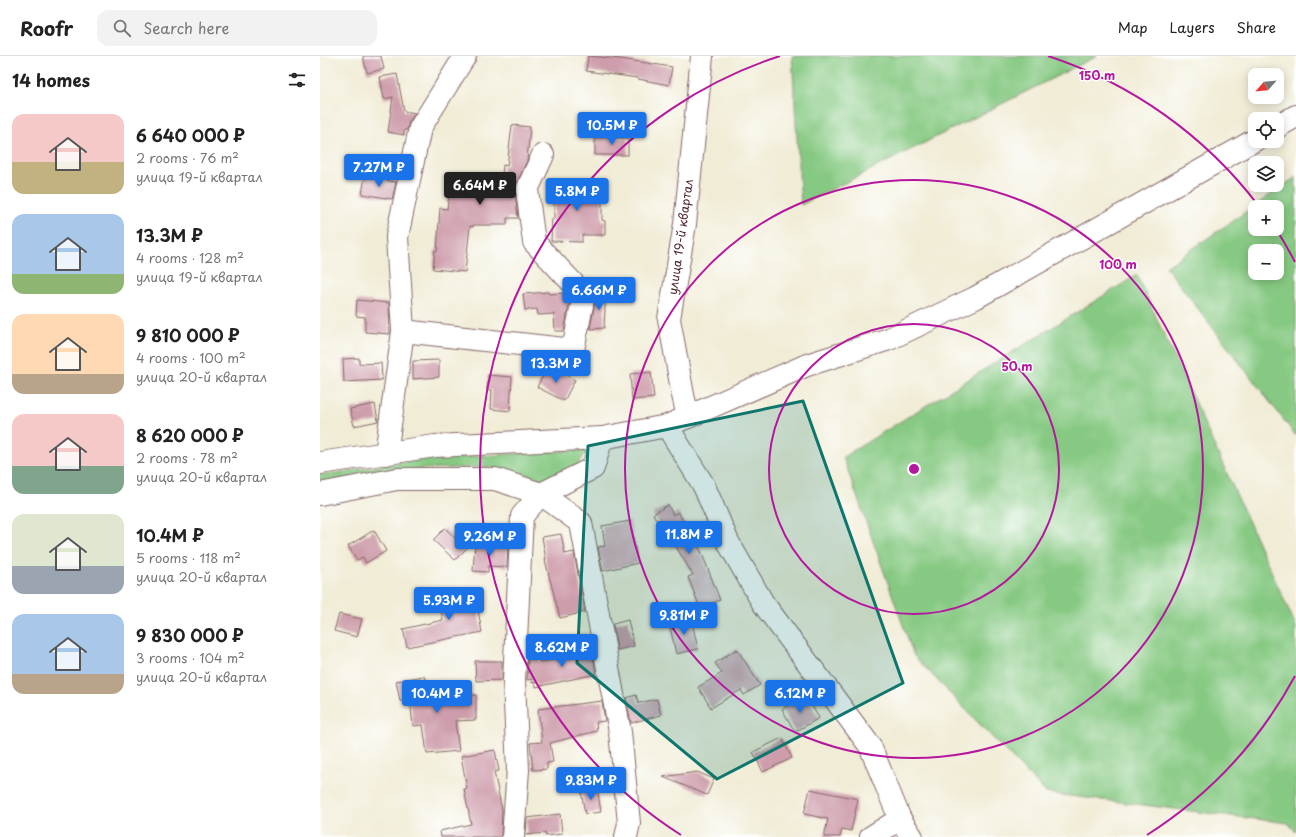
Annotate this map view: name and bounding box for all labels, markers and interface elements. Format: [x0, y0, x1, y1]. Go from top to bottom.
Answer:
search box [97, 10, 377, 46]
text: Roofr [20, 14, 73, 42]
text: Search here [143, 16, 229, 39]
icon: search [111, 17, 133, 39]
text: Map [1118, 17, 1148, 38]
text: Layers [1170, 17, 1215, 38]
text: Share [1237, 17, 1276, 38]
text: 150 m [1079, 66, 1115, 84]
text: 14 homes [12, 67, 90, 93]
north arrow [1248, 68, 1284, 104]
map controls [1248, 68, 1284, 280]
icon: filters [286, 69, 308, 91]
pin: 10.5M ₽ [575, 112, 649, 146]
button: locate [1248, 112, 1284, 148]
text: 10.5M ₽ [586, 115, 638, 134]
text: 6 640 000 ₽ [136, 122, 245, 148]
icon: home [44, 130, 92, 178]
text: 2 rooms · 76 m² [136, 148, 239, 167]
pin: 7.27M ₽ [342, 154, 416, 188]
button: layers [1248, 156, 1284, 192]
text: 7.27M ₽ [353, 157, 405, 176]
text: улица 19-й квартал [136, 167, 262, 186]
pin: 6.64M ₽ [443, 172, 517, 206]
text: 6.64M ₽ [453, 175, 507, 194]
pin: 5.8M ₽ [544, 178, 610, 212]
street label: улица 19-й квартал [663, 178, 697, 296]
text: 5.8M ₽ [555, 181, 599, 200]
button: + [1248, 200, 1284, 236]
text: 13.3M ₽ [136, 222, 203, 248]
icon: home [44, 230, 92, 278]
button: − [1248, 244, 1284, 280]
text: 4 rooms · 128 m² [136, 248, 244, 267]
text: 100 m [1099, 255, 1137, 273]
text: улица 19-й квартал [136, 267, 262, 286]
pin: 6.66M ₽ [562, 277, 636, 311]
text: 6.66M ₽ [571, 280, 627, 299]
text: 9 810 000 ₽ [136, 322, 240, 348]
icon: home [44, 330, 92, 378]
text: 4 rooms · 100 m² [136, 348, 246, 367]
pin: 13.3M ₽ [519, 350, 593, 384]
text: 13.3M ₽ [530, 353, 582, 372]
text: 50 m [1001, 357, 1033, 375]
text: улица 20-й квартал [136, 367, 267, 386]
text: 8 620 000 ₽ [136, 422, 244, 448]
icon: home [44, 430, 92, 478]
text: 2 rooms · 78 m² [136, 448, 238, 467]
centre of rings [907, 462, 921, 476]
text: улица 20-й квартал [136, 467, 267, 486]
pin: 11.8M ₽ [652, 521, 726, 555]
text: 10.4M ₽ [136, 522, 204, 548]
pin: 9.26M ₽ [453, 523, 527, 557]
text: 11.8M ₽ [665, 524, 713, 543]
text: 9.26M ₽ [464, 526, 516, 545]
icon: home [44, 530, 92, 578]
text: 5 rooms · 118 m² [136, 548, 241, 567]
text: улица 20-й квартал [136, 567, 267, 586]
pin: 5.93M ₽ [412, 587, 486, 621]
text: 5.93M ₽ [423, 590, 475, 609]
pin: 9.81M ₽ [647, 602, 721, 636]
text: 9.81M ₽ [659, 605, 709, 624]
text: 9 830 000 ₽ [136, 622, 244, 648]
icon: home [44, 630, 92, 678]
pin: 8.62M ₽ [525, 634, 599, 668]
text: 8.62M ₽ [535, 637, 589, 656]
text: 3 rooms · 104 m² [136, 648, 245, 667]
text: улица 20-й квартал [136, 667, 267, 686]
pin: 10.4M ₽ [400, 680, 474, 714]
pin: 6.12M ₽ [763, 680, 837, 714]
text: 10.4M ₽ [411, 683, 463, 702]
text: 6.12M ₽ [774, 683, 826, 702]
pin: 9.83M ₽ [554, 767, 628, 801]
text: 9.83M ₽ [565, 770, 617, 789]

